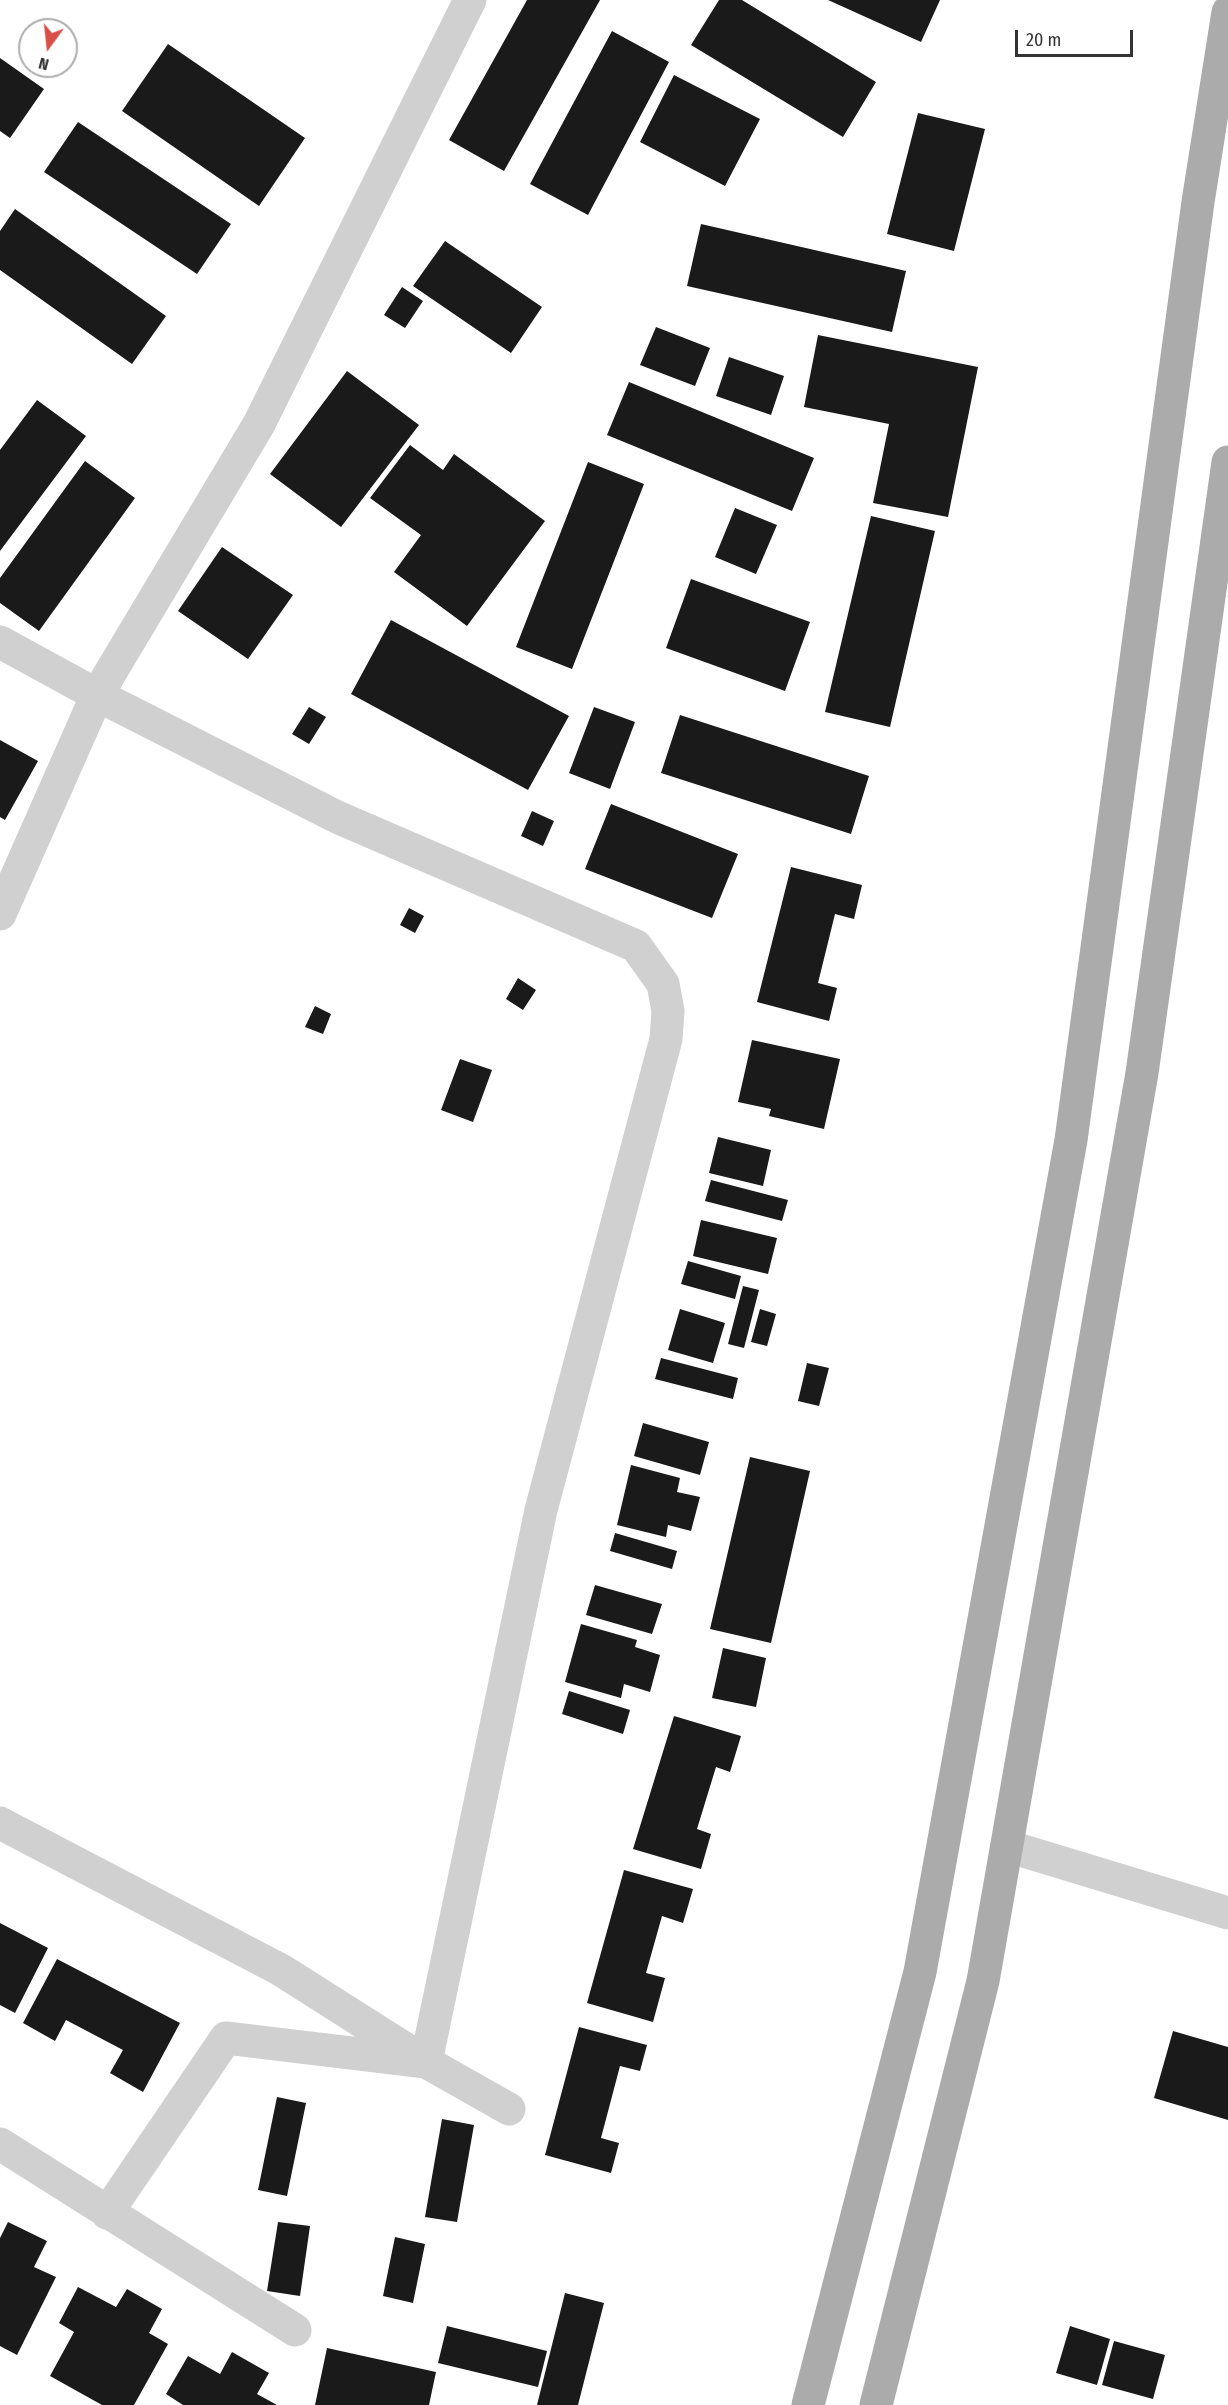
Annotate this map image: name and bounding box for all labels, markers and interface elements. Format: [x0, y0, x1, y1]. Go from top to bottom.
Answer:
north arrow [18, 18, 78, 78]
scale bar [1018, 18, 1136, 56]
text: 20 m [1026, 29, 1061, 51]
text: N [37, 54, 51, 74]

